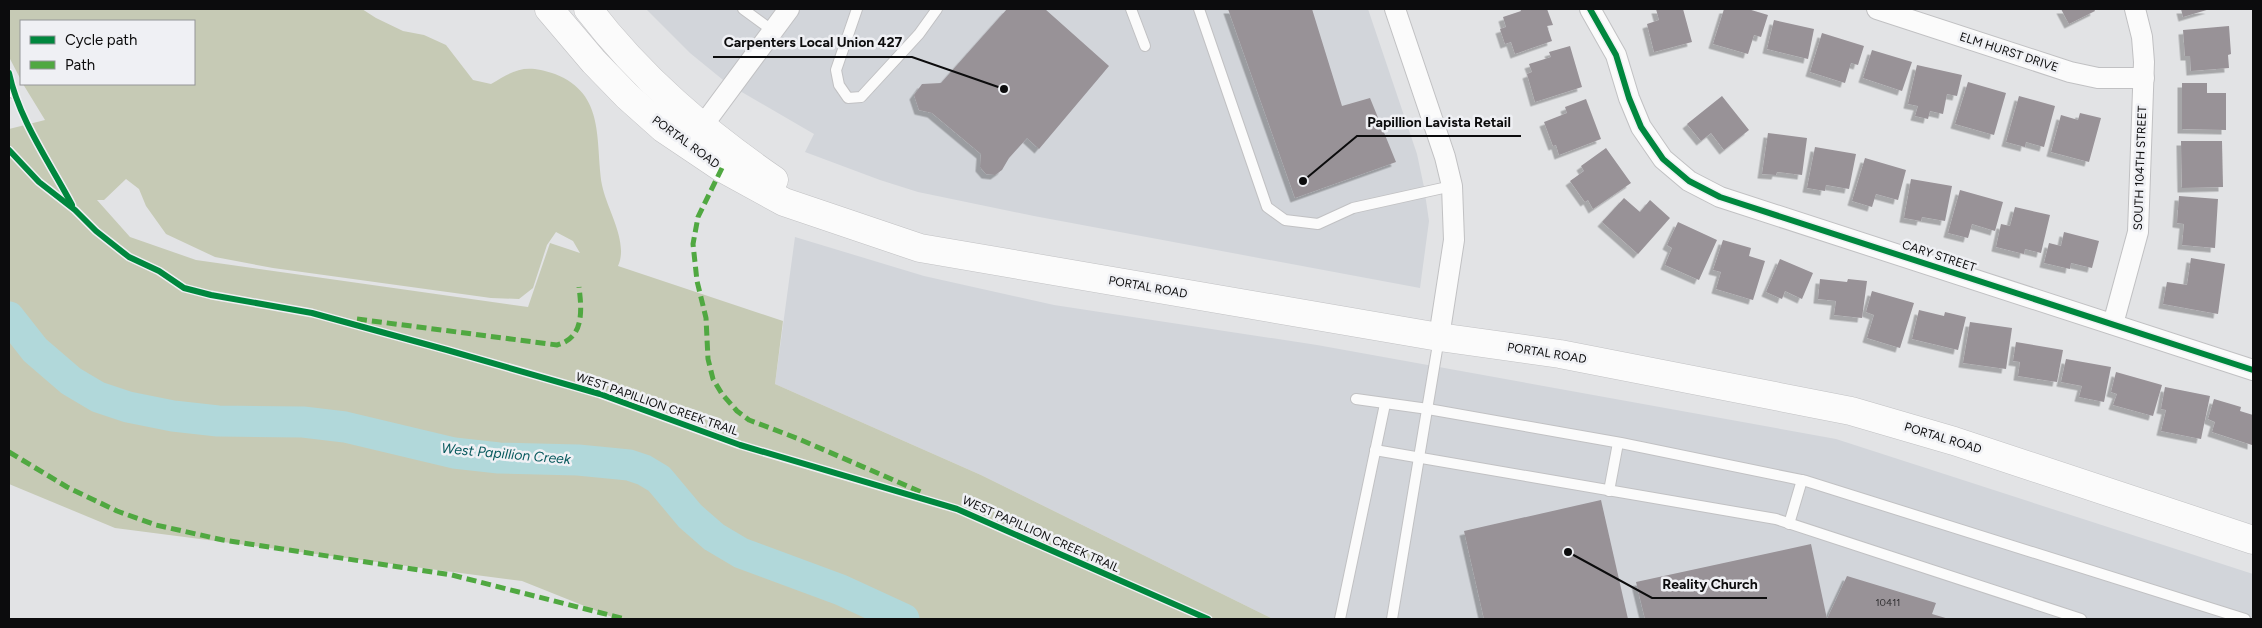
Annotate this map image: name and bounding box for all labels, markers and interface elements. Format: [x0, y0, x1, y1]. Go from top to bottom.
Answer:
legend [20, 20, 195, 85]
callout: Carpenters Local Union 427 [713, 28, 912, 57]
street label: ELM HURST DRIVE [1958, 29, 2060, 75]
text: Cycle path [65, 31, 137, 49]
text: Carpenters Local Union 427 [724, 34, 903, 51]
text: Path [65, 56, 95, 74]
street label: SOUTH 104TH STREET [2131, 105, 2149, 231]
callout: Papillion Lavista Retail [1357, 107, 1521, 136]
street label: PORTAL ROAD [649, 113, 723, 171]
text: Papillion Lavista Retail [1367, 114, 1511, 131]
street label: CARY STREET [1900, 237, 1978, 275]
street label: PORTAL ROAD [1107, 273, 1189, 301]
street label: PORTAL ROAD [1506, 340, 1588, 366]
street label: WEST PAPILLION CREEK TRAIL [574, 370, 741, 439]
street label: PORTAL ROAD [1903, 420, 1983, 456]
water label: West Papillion Creek [441, 440, 572, 468]
street label: WEST PAPILLION CREEK TRAIL [960, 493, 1122, 575]
callout: Reality Church [1652, 569, 1767, 598]
text: Reality Church [1662, 576, 1758, 593]
house number: 10411 [1875, 596, 1901, 609]

